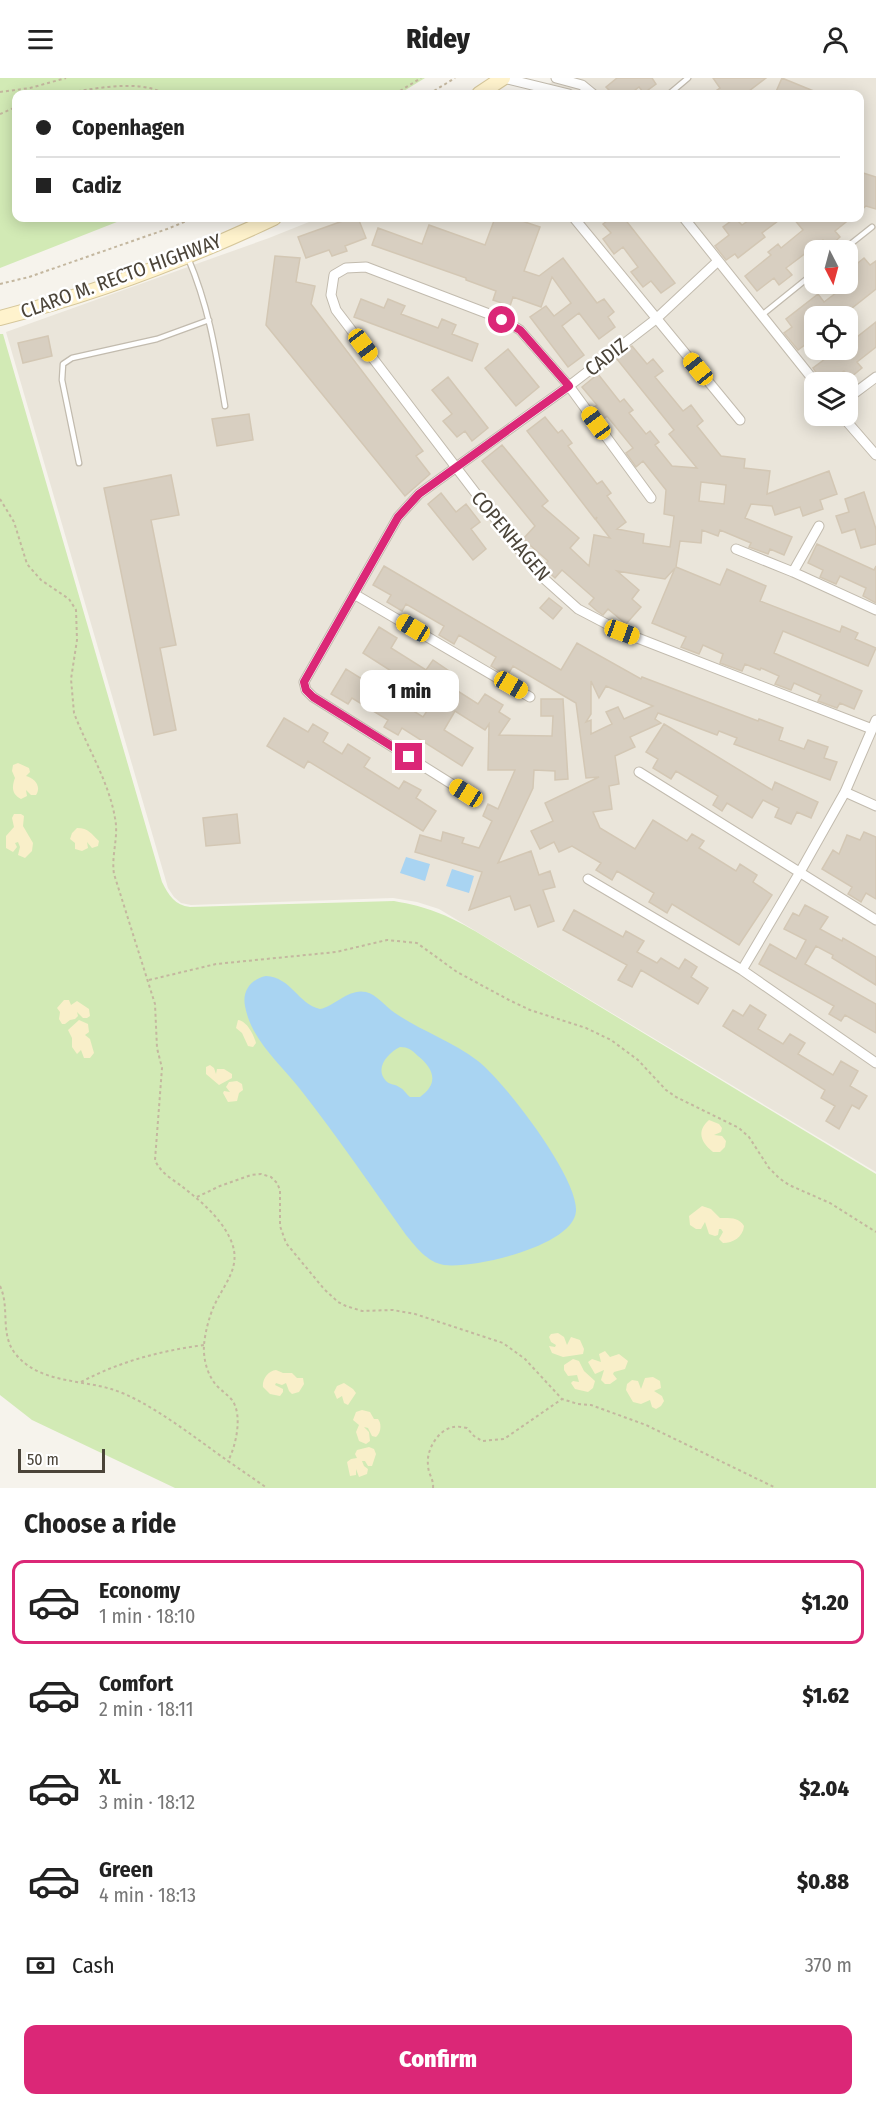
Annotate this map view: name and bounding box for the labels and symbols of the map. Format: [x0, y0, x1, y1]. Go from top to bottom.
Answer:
street label: CLARO M. RECTO HIGHWAY [17, 228, 225, 324]
north arrow [804, 240, 858, 294]
route start [488, 306, 515, 333]
car [345, 325, 381, 365]
street label: CADIZ [580, 333, 632, 381]
car [680, 349, 716, 389]
car [578, 403, 614, 443]
street label: COPENHAGEN [467, 486, 555, 586]
car [393, 611, 433, 645]
car [602, 617, 642, 647]
car [491, 668, 531, 702]
callout: 1 min [360, 670, 458, 712]
route end [395, 743, 422, 770]
car [446, 776, 486, 810]
scale bar [18, 1446, 105, 1474]

